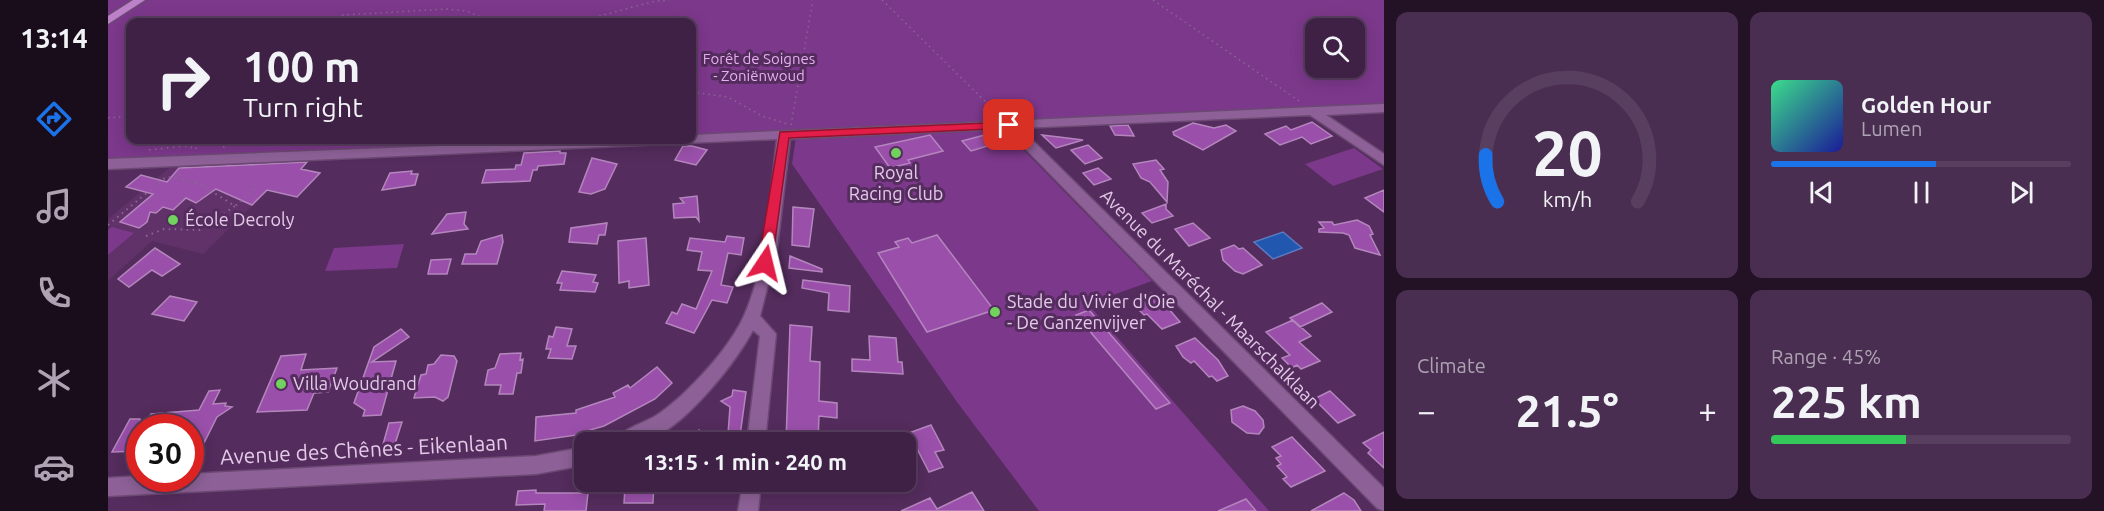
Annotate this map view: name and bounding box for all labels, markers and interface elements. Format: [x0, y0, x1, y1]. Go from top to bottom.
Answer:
map controls [1305, 18, 1365, 78]
button: search [1305, 18, 1365, 78]
text: 13:14 [20, 23, 88, 53]
icon: right [144, 42, 222, 120]
text: 100 m [243, 43, 360, 90]
park label: Forêt de Soignes - Zoniënwoud [703, 50, 815, 84]
text: Turn right [243, 92, 363, 122]
text: Golden Hour [1861, 92, 1991, 117]
icon: directions [33, 98, 75, 140]
pin [983, 99, 1034, 150]
icon: arrive [992, 108, 1025, 141]
text: Lumen [1861, 117, 1922, 140]
text: 20 [1532, 118, 1602, 188]
marker: Royal Racing Club [889, 146, 903, 160]
place label: Royal Racing Club [849, 162, 943, 203]
icon: previous [1805, 176, 1838, 209]
icon: pause [1905, 176, 1938, 209]
icon: next [2005, 176, 2038, 209]
icon: music [33, 185, 75, 227]
street label: Avenue du Maréchal - Maarschalklaan [1097, 185, 1324, 412]
text: km/h [1542, 187, 1592, 211]
place label: École Decroly [185, 208, 295, 229]
marker: École Decroly [166, 213, 180, 227]
position arrow [733, 231, 797, 295]
icon: phone [33, 272, 75, 314]
place label: Stade du Vivier d'Oie - De Ganzenvijver [1007, 291, 1176, 332]
marker: Stade du Vivier d'Oie - De Ganzenvijver [988, 305, 1002, 319]
text: Range · 45% [1771, 345, 1881, 368]
text: Climate [1417, 354, 1486, 377]
icon: climate [33, 359, 75, 401]
place label: Villa Woudrand [293, 373, 417, 393]
text: 225 km [1771, 376, 1922, 427]
marker: Villa Woudrand [274, 377, 288, 391]
text: 21.5° [1515, 385, 1619, 436]
text: − [1417, 392, 1436, 429]
text: + [1698, 392, 1717, 429]
speed limit sign: 30 [126, 414, 204, 492]
street label: Avenue des Chênes - Eikenlaan [219, 429, 508, 469]
icon: car [33, 446, 75, 488]
text: 13:15 · 1 min · 240 m [643, 449, 847, 474]

